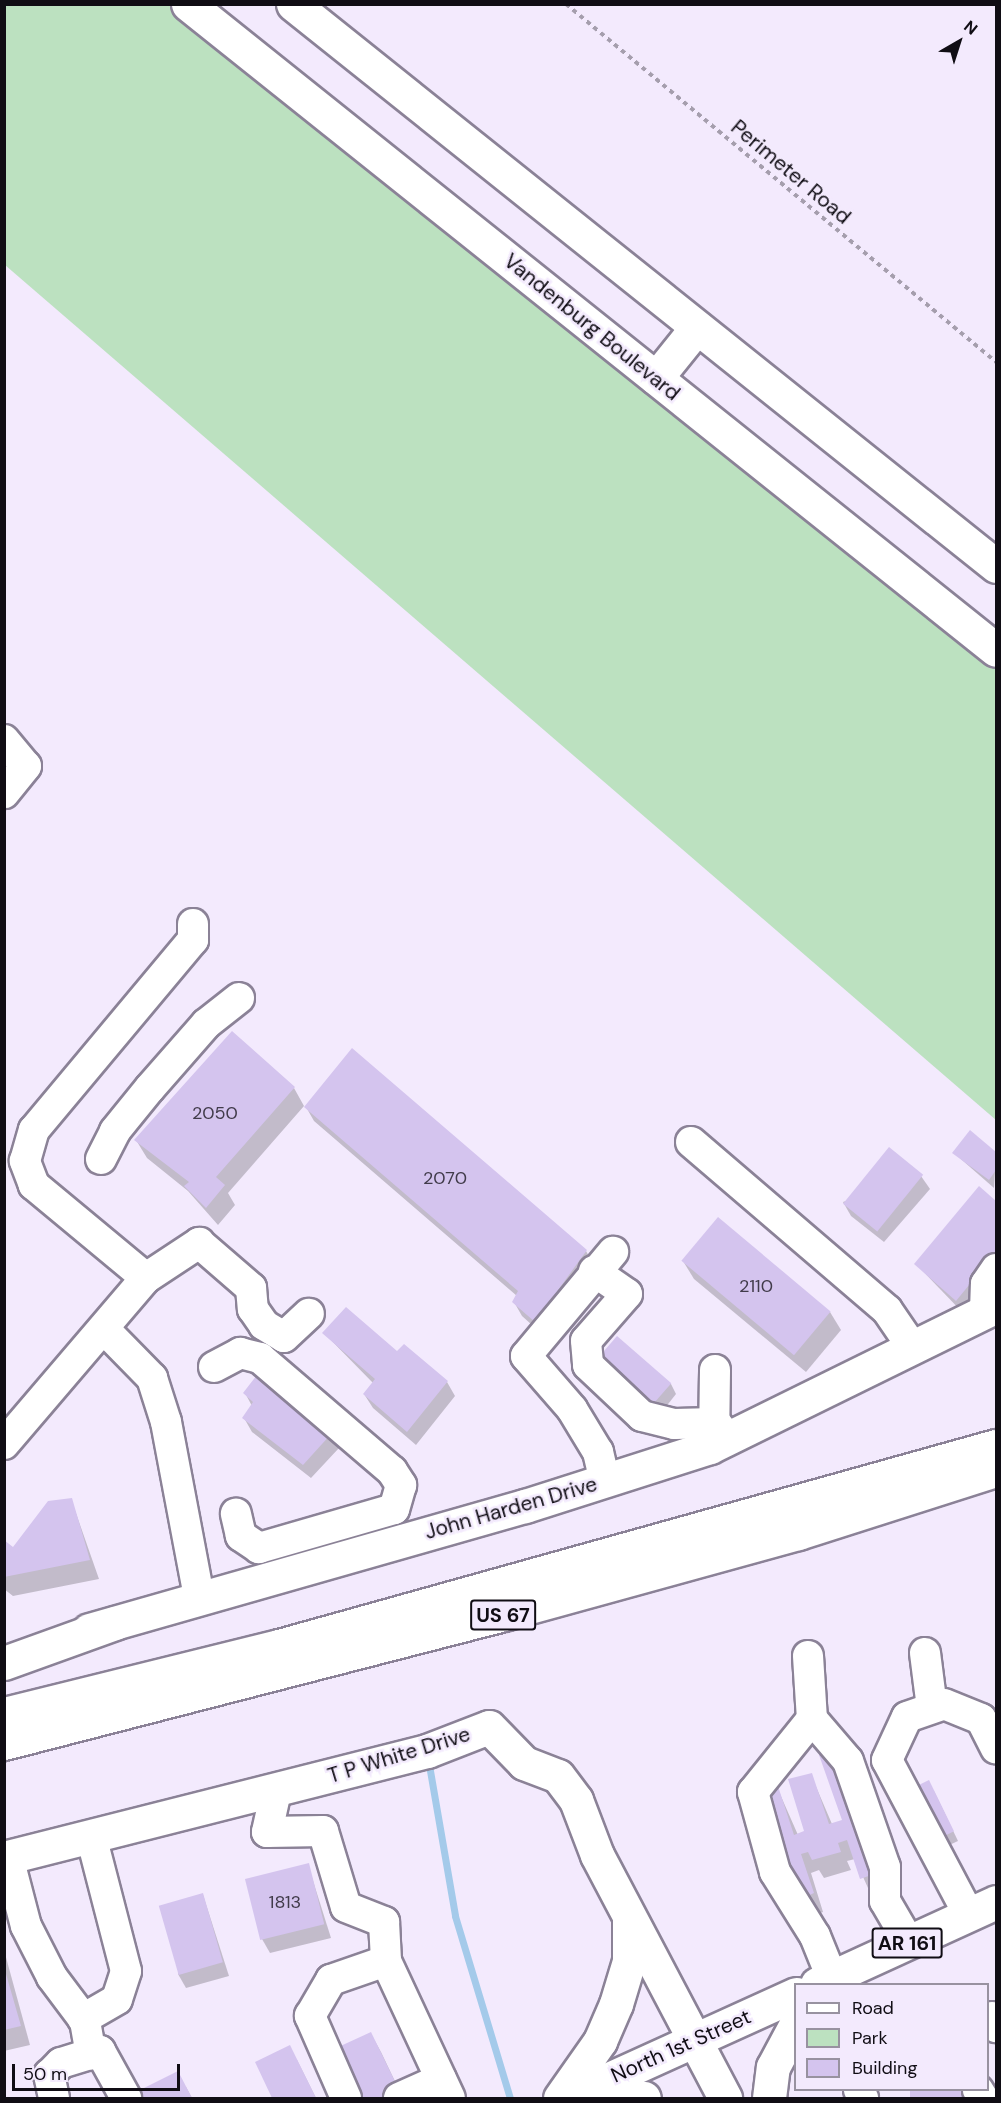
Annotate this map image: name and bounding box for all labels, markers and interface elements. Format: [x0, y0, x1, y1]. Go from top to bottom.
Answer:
north arrow [929, 12, 989, 72]
text: N [959, 16, 982, 39]
street label: Perimeter Road [726, 115, 856, 229]
street label: Vandenburg Boulevard [499, 248, 685, 406]
house number: 2050 [192, 1102, 238, 1124]
house number: 2070 [423, 1167, 467, 1189]
house number: 2110 [739, 1275, 773, 1297]
street label: John Harden Drive [422, 1471, 600, 1545]
road number: US 67 [470, 1598, 536, 1632]
street label: T P White Drive [325, 1721, 473, 1789]
house number: 1813 [269, 1891, 301, 1913]
road number: AR 161 [871, 1926, 943, 1960]
legend [794, 1983, 989, 2091]
text: Road [852, 1996, 894, 2020]
street label: North 1st Street [607, 2004, 755, 2088]
text: Park [852, 2026, 888, 2050]
scale bar [15, 2052, 183, 2090]
text: Building [852, 2056, 917, 2080]
text: 50 m [23, 2062, 67, 2086]

